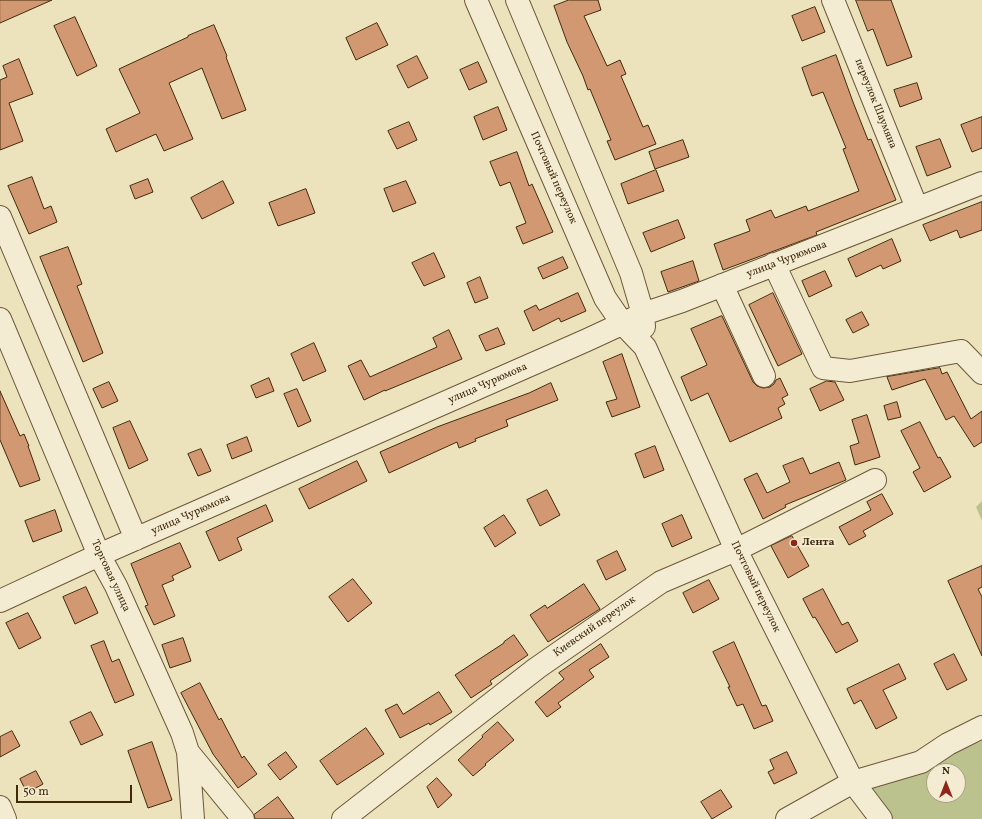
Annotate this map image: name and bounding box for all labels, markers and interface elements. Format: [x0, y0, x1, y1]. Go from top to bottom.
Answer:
street label: переулок Шаумяна [851, 57, 899, 151]
street label: Почтовый переулок [527, 130, 579, 226]
street label: улица Чурюмова [745, 239, 829, 281]
street label: улица Чурюмова [446, 361, 530, 407]
street label: улица Чурюмова [149, 492, 233, 538]
place label: Лента [802, 536, 835, 550]
street label: Торговая улица [88, 538, 132, 614]
marker: Лента [789, 538, 799, 548]
street label: Почтовый переулок [727, 539, 783, 635]
street label: Киевский переулок [551, 594, 639, 660]
north arrow [926, 763, 966, 803]
text: N [942, 764, 950, 779]
scale bar [18, 777, 134, 803]
text: 50 m [23, 784, 49, 800]

